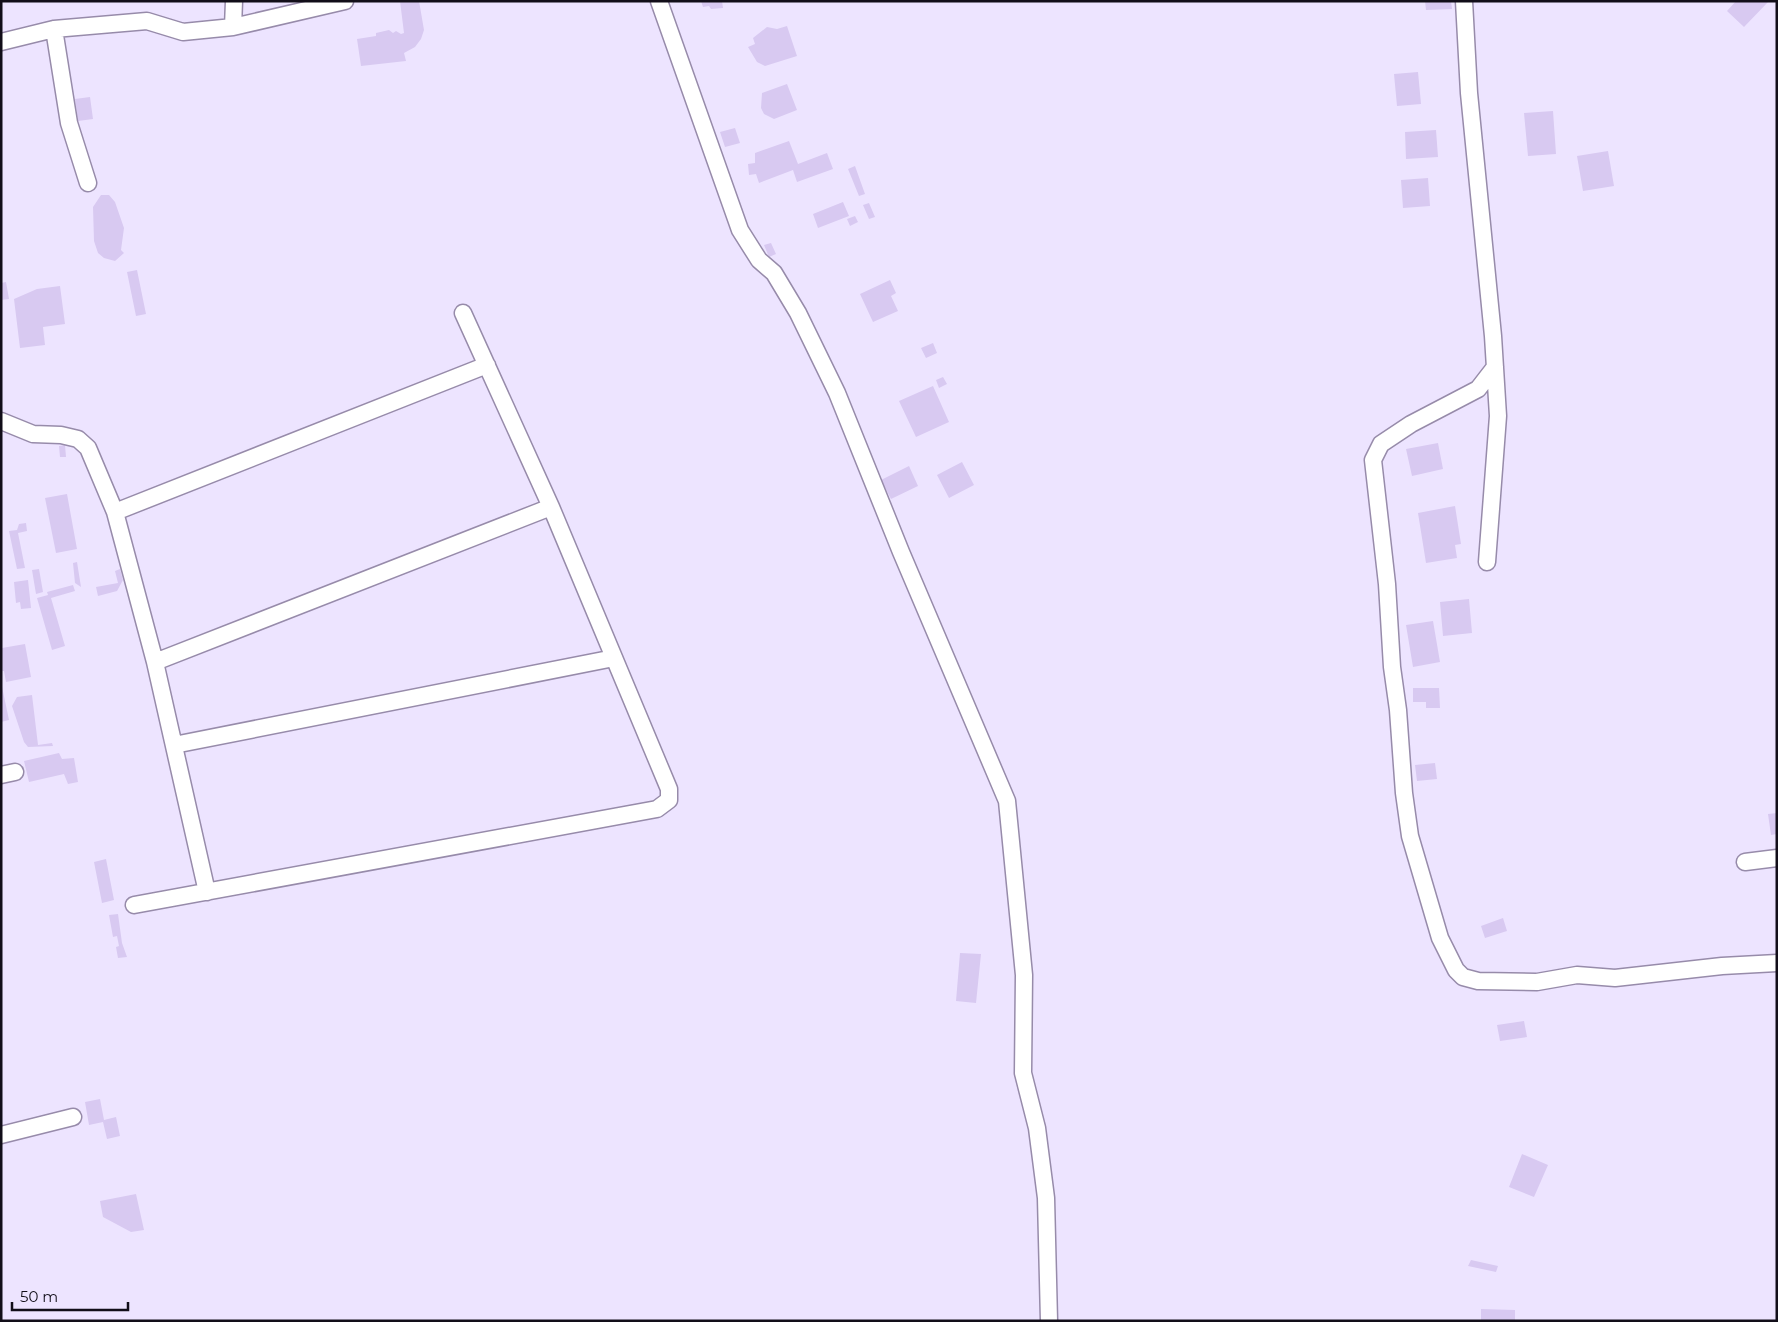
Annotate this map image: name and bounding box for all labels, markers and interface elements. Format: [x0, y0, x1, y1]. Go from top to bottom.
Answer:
scale bar [12, 1280, 129, 1312]
text: 50 m [20, 1287, 58, 1306]

